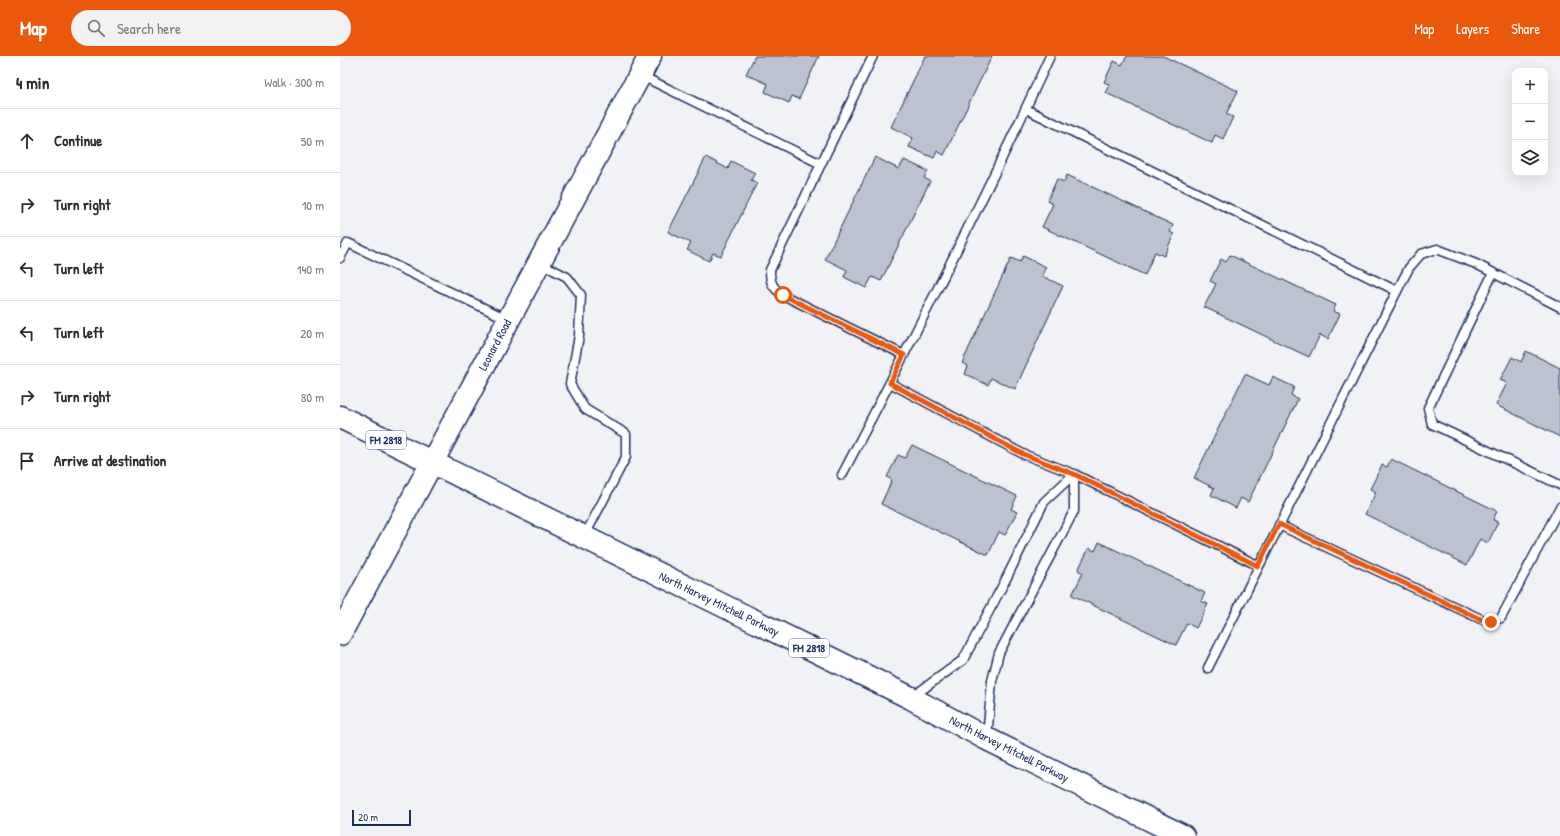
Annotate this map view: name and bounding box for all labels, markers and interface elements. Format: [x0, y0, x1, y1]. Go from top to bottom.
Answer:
search box [71, 10, 351, 46]
text: Map [20, 15, 47, 41]
icon: search [85, 17, 107, 39]
text: Search here [117, 18, 181, 39]
text: Map [1414, 19, 1434, 38]
text: Layers [1456, 19, 1489, 38]
text: Share [1511, 19, 1540, 38]
map controls [1512, 68, 1548, 176]
button: + [1512, 68, 1548, 104]
text: 4 min [16, 71, 49, 94]
text: Walk · 300 m [264, 73, 324, 91]
button: − [1512, 104, 1548, 140]
icon: ahead [16, 130, 38, 152]
text: Continue [54, 130, 102, 151]
text: 50 m [301, 132, 324, 150]
button: layers [1512, 140, 1548, 176]
icon: right [16, 194, 38, 216]
text: Turn right [54, 194, 110, 215]
text: 10 m [302, 196, 324, 214]
icon: left [16, 258, 38, 280]
text: Turn left [54, 258, 104, 279]
text: 140 m [297, 260, 324, 278]
route start [774, 286, 792, 304]
street label: Leonard Road [474, 316, 515, 373]
icon: left [16, 322, 38, 344]
text: Turn left [54, 322, 104, 343]
text: 20 m [300, 324, 324, 342]
icon: right [16, 386, 38, 408]
text: Turn right [54, 386, 110, 407]
text: 80 m [301, 388, 324, 406]
road number: FM 2818 [366, 431, 406, 449]
icon: arrive [16, 450, 38, 472]
text: Arrive at destination [54, 450, 166, 471]
street label: North Harvey Mitchell Parkway [656, 567, 782, 640]
route end [1482, 613, 1500, 631]
road number: FM 2818 [789, 639, 829, 657]
street label: North Harvey Mitchell Parkway [947, 711, 1072, 786]
scale bar [352, 808, 411, 827]
text: 20 m [358, 810, 378, 824]

